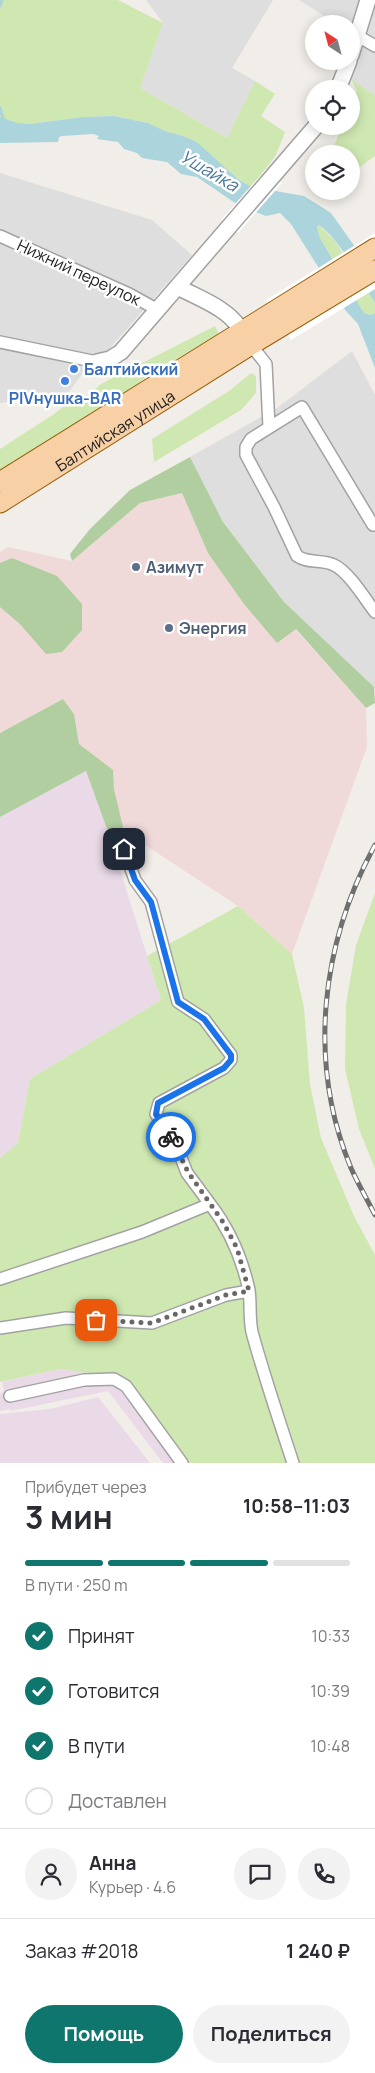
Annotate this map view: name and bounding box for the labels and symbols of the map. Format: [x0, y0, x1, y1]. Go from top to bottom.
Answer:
north arrow [305, 15, 360, 70]
water label: Ушайка [176, 144, 244, 197]
street label: Нижний переулок [14, 234, 145, 311]
place label: Балтийский [84, 358, 178, 380]
marker: Балтийский [68, 363, 80, 375]
marker: PIVнушка-BAR [59, 375, 71, 387]
street label: Балтийская улица [51, 385, 179, 476]
place label: PIVнушка-BAR [9, 387, 121, 409]
place label: Азимут [146, 556, 204, 578]
marker: Азимут [130, 561, 142, 573]
place label: Энергия [179, 617, 247, 639]
marker: Энергия [163, 622, 175, 634]
pin [103, 828, 145, 870]
courier [146, 1112, 196, 1162]
pin [75, 1299, 117, 1341]

